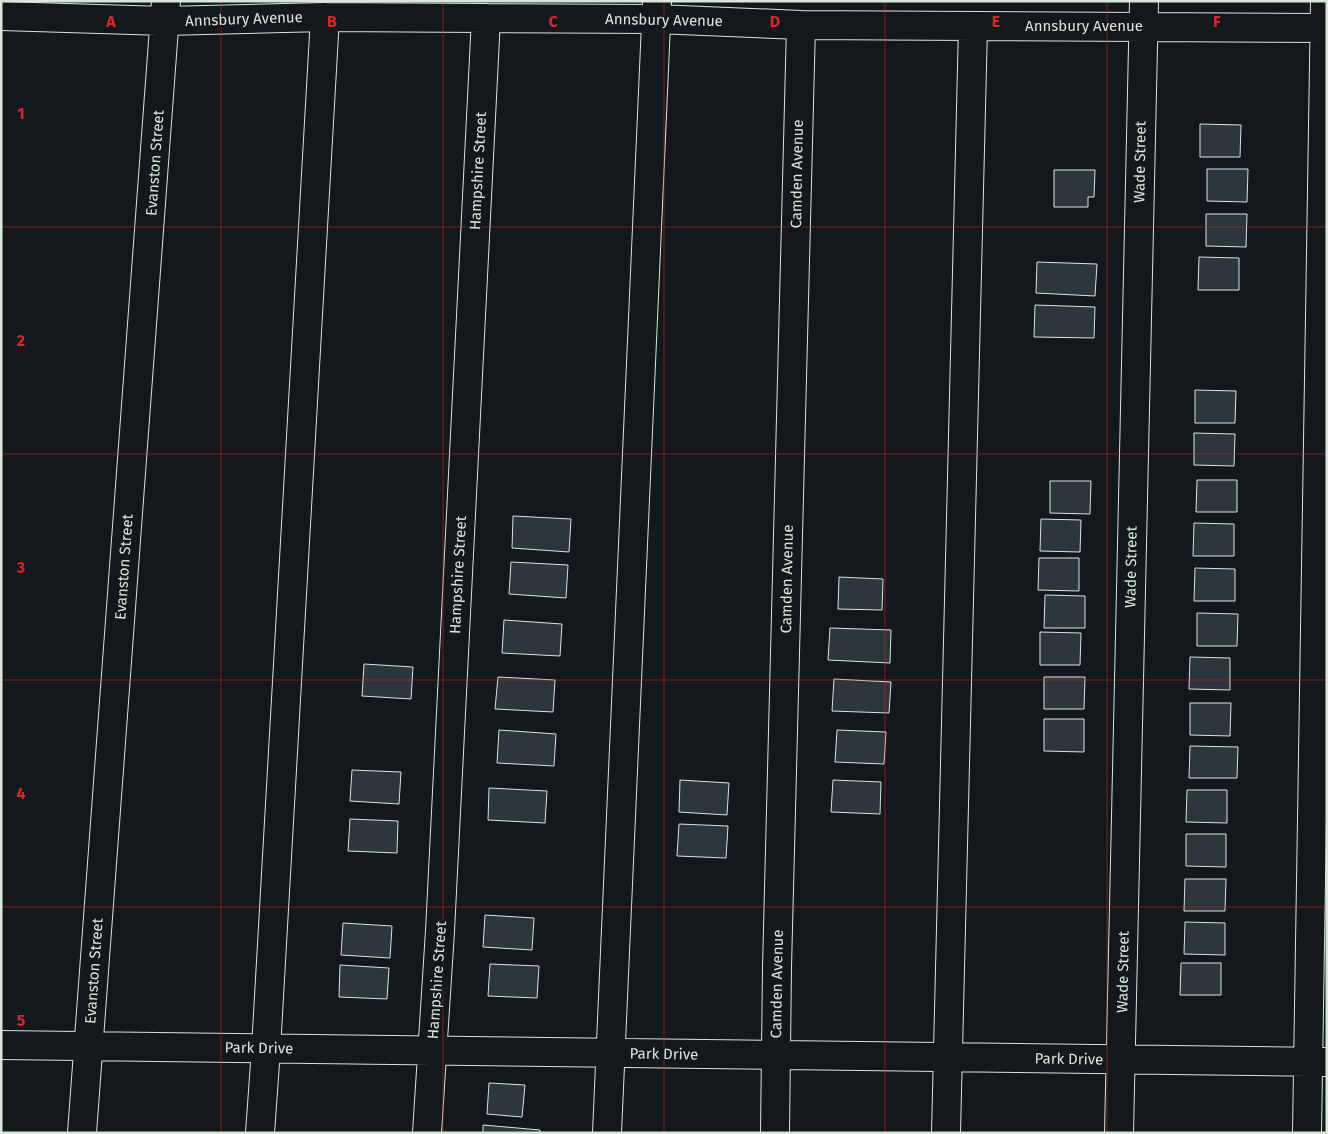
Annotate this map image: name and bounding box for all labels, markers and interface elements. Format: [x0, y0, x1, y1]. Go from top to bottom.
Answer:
street label: Annsbury Avenue [185, 8, 303, 30]
street label: Annsbury Avenue [605, 10, 723, 30]
text: A [105, 12, 116, 31]
text: B [327, 12, 337, 31]
text: C [548, 12, 558, 31]
text: D [770, 12, 780, 31]
text: E [992, 12, 1000, 31]
text: F [1213, 12, 1221, 31]
street label: Annsbury Avenue [1025, 17, 1143, 35]
text: 1 [17, 104, 25, 123]
street label: Evanston Street [142, 109, 168, 217]
street label: Hampshire Street [466, 111, 490, 231]
street label: Camden Avenue [787, 119, 807, 229]
street label: Wade Street [1130, 120, 1150, 203]
text: 2 [17, 331, 25, 350]
street label: Evanston Street [111, 513, 137, 621]
street label: Hampshire Street [446, 515, 470, 635]
street label: Camden Avenue [777, 524, 797, 634]
street label: Wade Street [1121, 525, 1141, 608]
text: 3 [16, 558, 25, 577]
text: 4 [16, 784, 26, 803]
street label: Evanston Street [81, 917, 107, 1025]
street label: Hampshire Street [424, 920, 450, 1040]
street label: Camden Avenue [767, 929, 787, 1039]
street label: Wade Street [1113, 930, 1133, 1013]
text: 5 [17, 1011, 26, 1030]
street label: Park Drive [225, 1038, 293, 1058]
street label: Park Drive [630, 1044, 698, 1064]
street label: Park Drive [1035, 1049, 1103, 1069]

